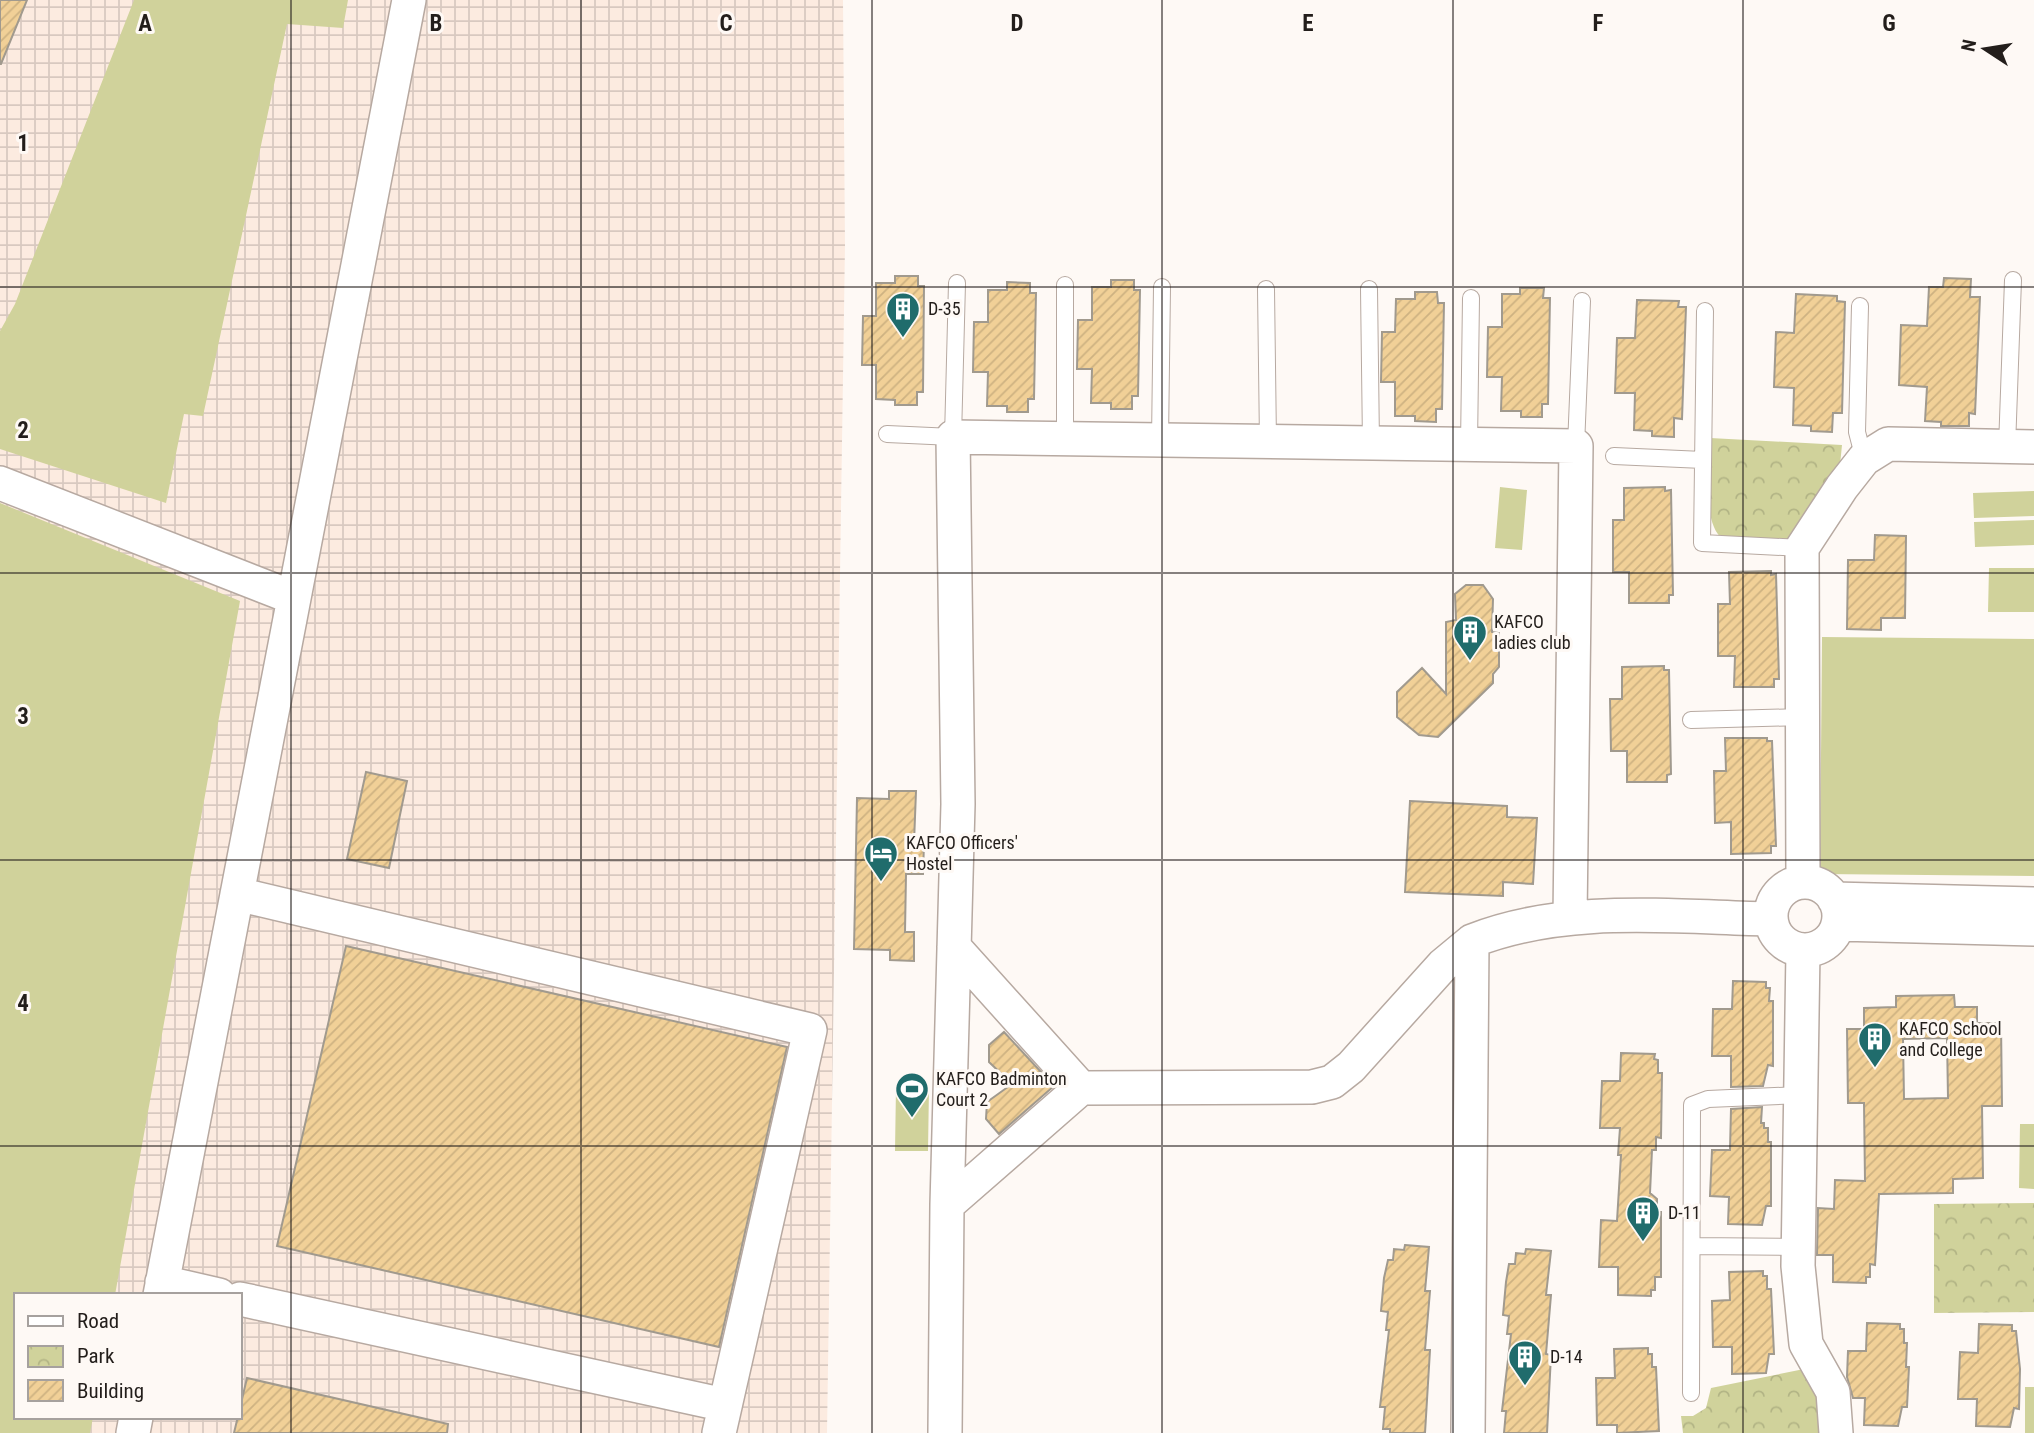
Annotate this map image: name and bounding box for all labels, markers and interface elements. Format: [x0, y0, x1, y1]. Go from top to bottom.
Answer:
text: A [138, 10, 152, 37]
text: B [430, 10, 442, 37]
text: C [719, 10, 733, 37]
text: D [1011, 10, 1024, 37]
text: E [1302, 10, 1314, 37]
text: F [1593, 10, 1604, 37]
text: G [1882, 10, 1896, 37]
north arrow [1950, 14, 2020, 84]
text: N [1956, 37, 1981, 54]
text: 1 [17, 130, 29, 157]
building icon: D-35 [884, 290, 922, 339]
place label: D-35 [928, 298, 961, 319]
text: 2 [17, 417, 29, 444]
place label: KAFCO ladies club [1494, 611, 1571, 653]
building icon: KAFCO ladies club [1451, 613, 1489, 662]
text: 3 [17, 703, 29, 730]
place label: KAFCO Officers' Hostel [906, 832, 1018, 874]
hotel icon: KAFCO Officers' Hostel [862, 834, 900, 883]
text: 4 [17, 990, 29, 1017]
place label: KAFCO School and College [1899, 1018, 2002, 1060]
building icon: KAFCO School and College [1856, 1020, 1894, 1069]
place label: KAFCO Badminton Court 2 [936, 1068, 1067, 1110]
sports icon: KAFCO Badminton Court 2 [893, 1070, 931, 1119]
building icon: D-11 [1624, 1194, 1662, 1243]
place label: D-11 [1668, 1202, 1701, 1223]
legend [14, 1293, 242, 1419]
text: Road [77, 1309, 119, 1333]
building icon: D-14 [1506, 1338, 1544, 1387]
text: Park [77, 1344, 115, 1368]
place label: D-14 [1550, 1346, 1583, 1367]
text: Building [77, 1379, 144, 1403]

